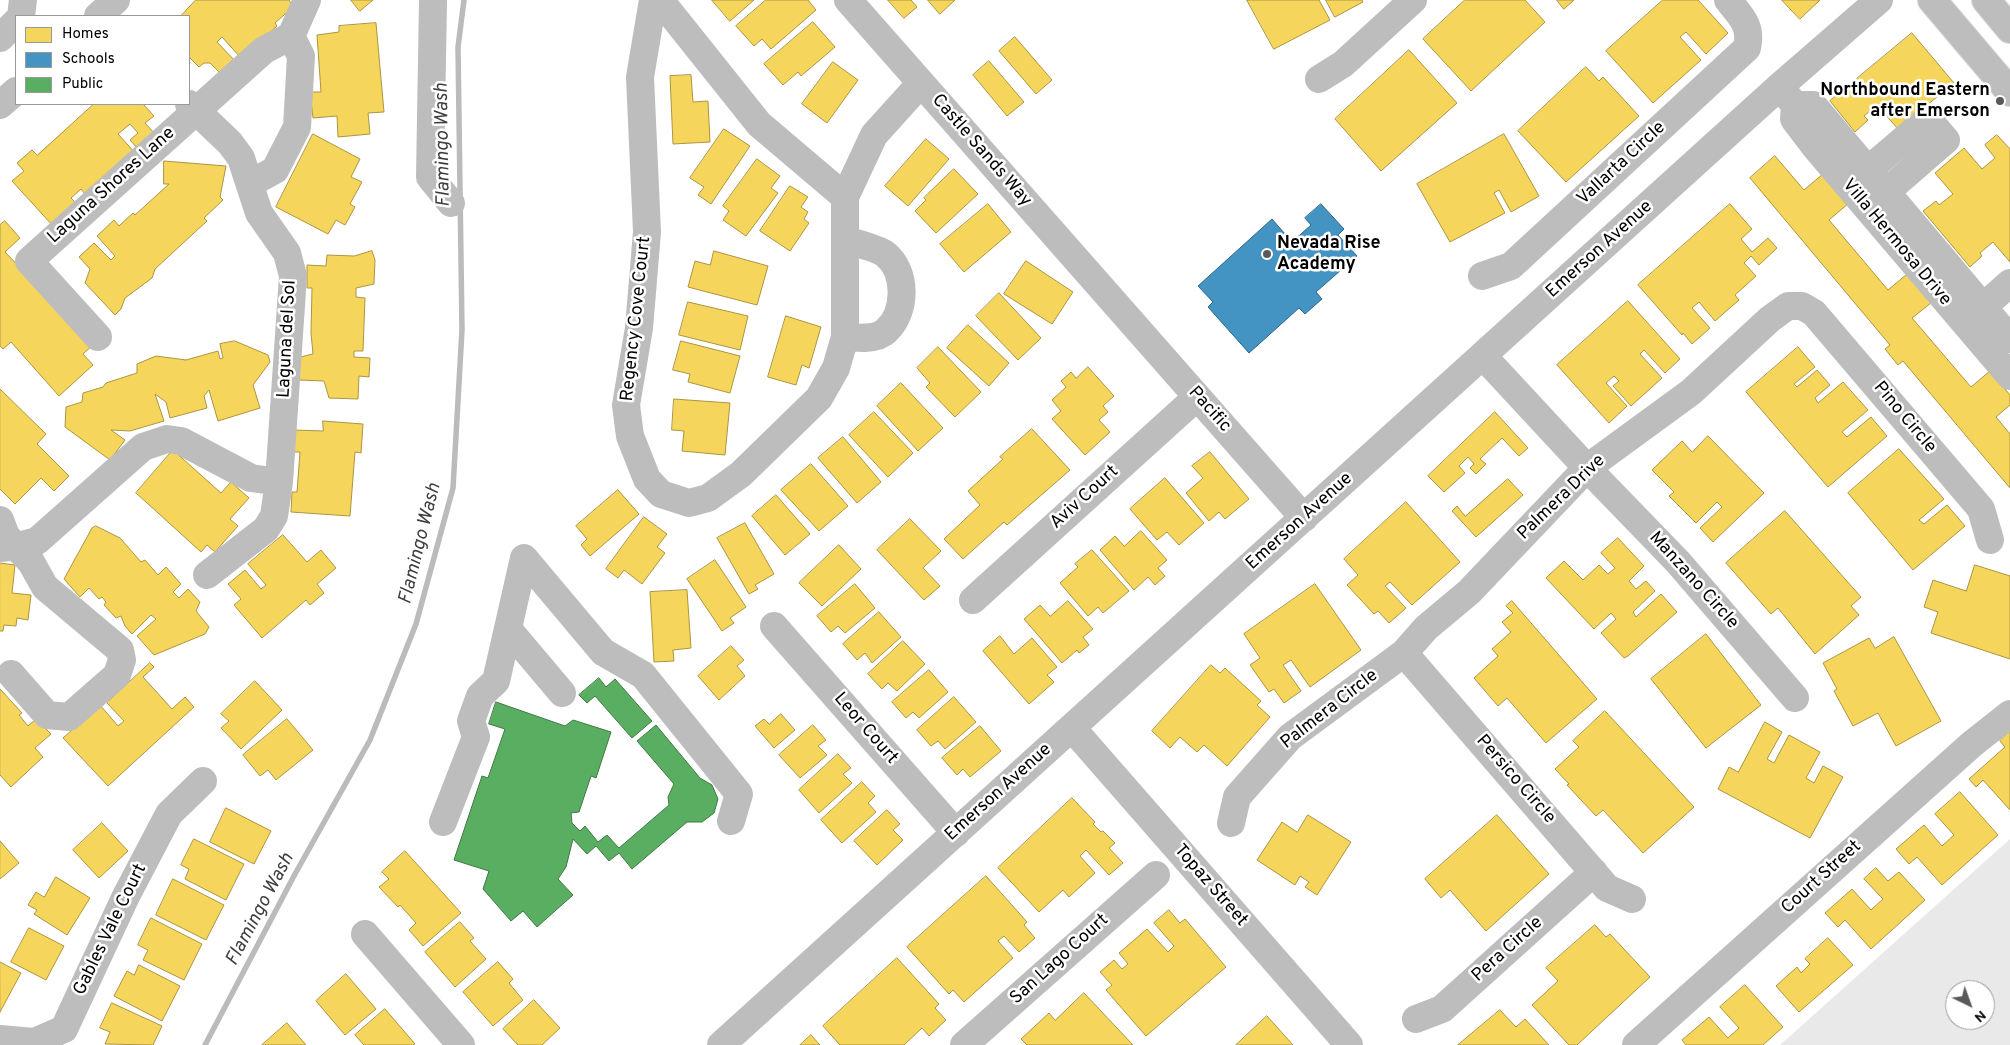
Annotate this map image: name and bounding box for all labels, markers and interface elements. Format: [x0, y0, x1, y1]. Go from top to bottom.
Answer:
legend [15, 15, 190, 105]
text: Homes [62, 25, 109, 44]
text: Schools [62, 50, 115, 69]
text: Public [62, 75, 103, 94]
place label: Northbound Eastern after Emerson [1820, 80, 1990, 122]
water label: Flamingo Wash [432, 83, 456, 207]
street label: Castle Sands Way [926, 90, 1036, 212]
marker: Northbound Eastern after Emerson [1994, 95, 2006, 107]
street label: Vallarta Circle [1573, 118, 1671, 210]
street label: Laguna Shores Lane [44, 123, 180, 249]
street label: Villa Hermosa Drive [1837, 175, 1955, 311]
street label: Emerson Avenue [1542, 197, 1658, 303]
place label: Nevada Rise Academy [1277, 233, 1380, 276]
street label: Regency Cove Court [618, 236, 656, 402]
marker: Nevada Rise Academy [1261, 248, 1273, 260]
street label: Laguna del Sol [274, 279, 302, 399]
street label: Pino Circle [1868, 378, 1940, 458]
street label: Pacific [1183, 383, 1235, 437]
street label: Palmera Drive [1514, 451, 1610, 545]
street label: Aviv Court [1046, 462, 1124, 534]
street label: Emerson Avenue [1242, 469, 1358, 575]
water label: Flamingo Wash [395, 481, 447, 607]
street label: Manzano Circle [1644, 528, 1742, 634]
street label: Palmera Circle [1277, 665, 1383, 755]
street label: Leor Court [828, 689, 902, 769]
street label: Persico Circle [1471, 731, 1559, 829]
street label: Emerson Avenue [941, 740, 1057, 846]
street label: Court Street [1778, 837, 1866, 919]
street label: Topaz Street [1169, 841, 1251, 931]
water label: Flamingo Wash [222, 850, 300, 970]
street label: Gables Vale Court [70, 861, 152, 999]
street label: San Lago Court [1006, 910, 1114, 1010]
street label: Pera Circle [1468, 913, 1548, 987]
north arrow [1945, 980, 1995, 1030]
text: N [1970, 1006, 1989, 1025]

